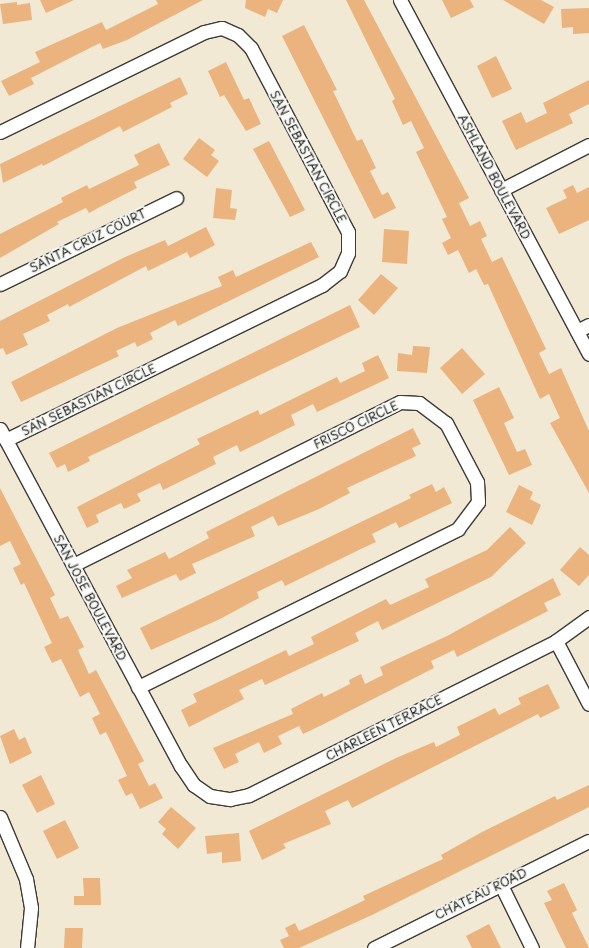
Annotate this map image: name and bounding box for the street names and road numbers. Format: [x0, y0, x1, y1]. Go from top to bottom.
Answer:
street label: SAN SEBASTIAN CIRCLE [267, 88, 349, 226]
street label: ASHLAND BOULEVARD [455, 112, 533, 242]
street label: SANTA CRUZ COURT [27, 206, 149, 276]
street label: SAN SEBASTIAN CIRCLE [19, 361, 159, 439]
street label: FRISCO CIRCLE [311, 398, 401, 452]
street label: SAN JOSE BOULEVARD [51, 533, 129, 663]
street label: CHARLEEN TERRACE [324, 693, 444, 763]
street label: CHATEAU ROAD [433, 866, 529, 922]

